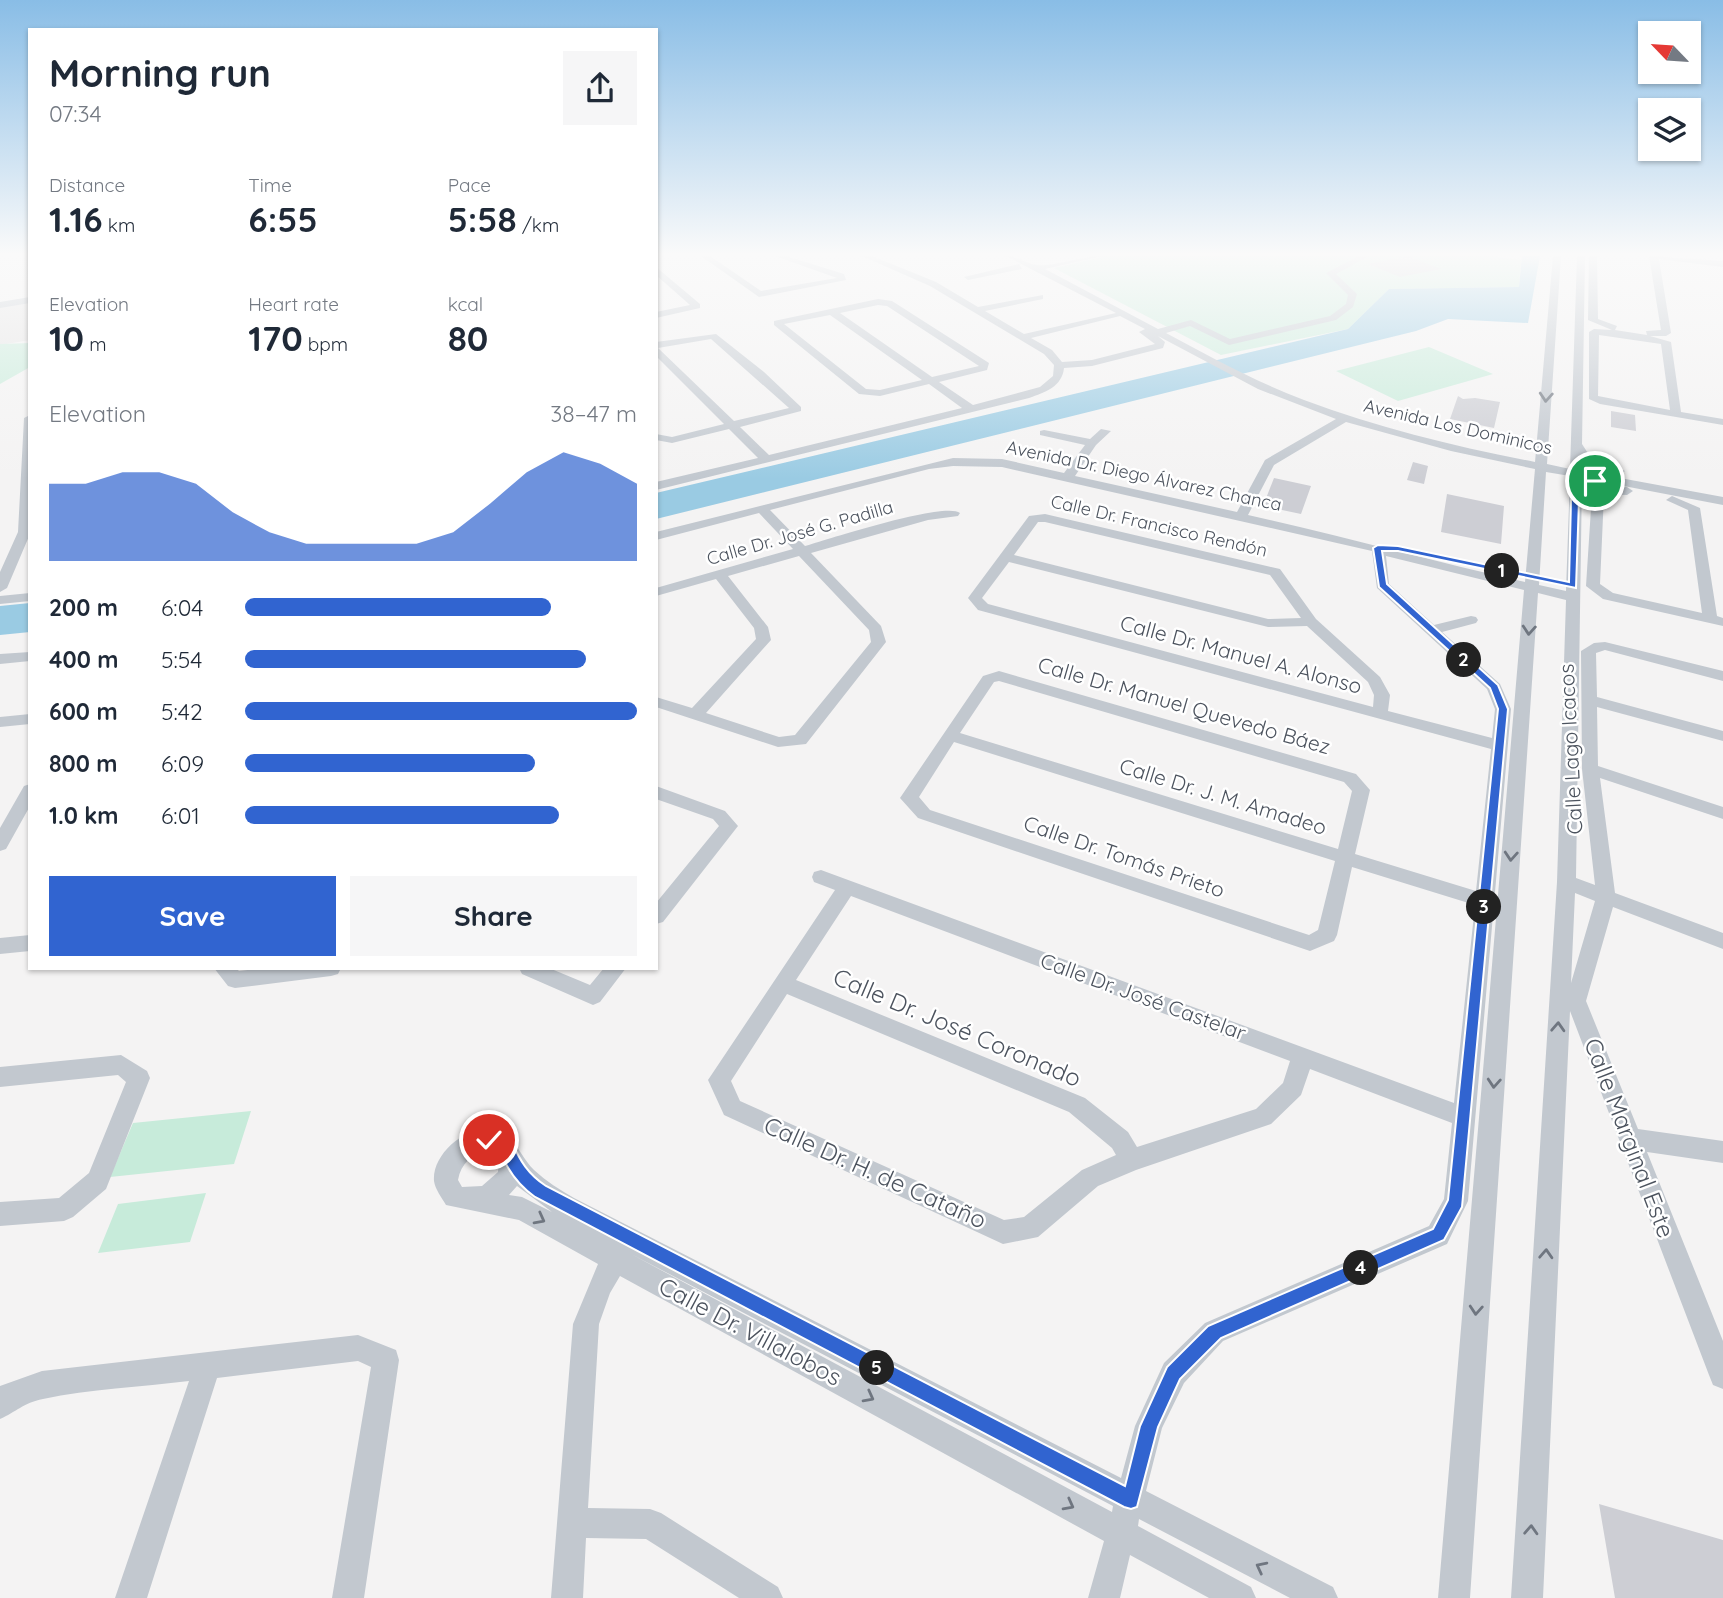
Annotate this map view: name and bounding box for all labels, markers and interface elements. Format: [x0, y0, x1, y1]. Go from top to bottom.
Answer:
north arrow [1638, 21, 1701, 84]
map controls [1638, 21, 1701, 161]
text: Morning run [49, 49, 271, 97]
button: share [563, 51, 637, 125]
button: layers [1638, 98, 1701, 161]
text: 07:34 [49, 99, 102, 128]
text: Distance [49, 173, 125, 197]
text: Time [248, 173, 292, 197]
text: Pace [448, 173, 491, 197]
text: 1.16 [49, 197, 103, 241]
text: 6:55 [248, 197, 318, 241]
text: 5:58 [448, 197, 517, 241]
text: km [103, 213, 135, 237]
text: /km [517, 213, 559, 237]
text: Elevation [49, 292, 129, 316]
text: Heart rate [248, 292, 339, 316]
text: kcal [448, 292, 483, 316]
text: 10 [49, 316, 84, 360]
text: 170 [248, 316, 303, 360]
text: 80 [448, 316, 488, 360]
text: m [84, 332, 107, 356]
text: bpm [303, 332, 348, 356]
one-way arrow [1539, 392, 1554, 403]
street label: Avenida Los Dominicos [1362, 394, 1555, 459]
text: Elevation [49, 399, 146, 428]
text: 38–47 m [550, 399, 637, 428]
street label: Avenida Dr. Diego Álvarez Chanca [1004, 435, 1284, 516]
pin [1565, 451, 1625, 511]
icon: arrive [1576, 462, 1614, 500]
street label: Calle Dr. Francisco Rendón [1049, 489, 1270, 562]
street label: Calle Dr. José G. Padilla [704, 495, 896, 570]
pin: 1 [1484, 554, 1520, 588]
text: 1 [1498, 558, 1505, 582]
text: 200 m [49, 593, 118, 622]
text: 6:04 [161, 593, 203, 622]
street label: Calle Dr. Manuel A. Alonso [1117, 609, 1365, 699]
one-way arrow [1522, 624, 1537, 635]
pin: 2 [1446, 642, 1482, 678]
text: 400 m [49, 645, 118, 674]
text: 5:54 [161, 645, 203, 674]
text: 2 [1458, 647, 1469, 671]
street label: Calle Dr. Manuel Quevedo Báez [1035, 651, 1333, 759]
street label: Calle Lago Icacos [1553, 663, 1587, 835]
text: 600 m [49, 697, 118, 726]
text: 5:42 [161, 697, 203, 726]
text: 800 m [49, 749, 118, 778]
text: 6:09 [161, 749, 204, 778]
street label: Calle Dr. J. M. Amadeo [1117, 752, 1330, 840]
text: 1.0 km [49, 801, 119, 830]
text: 6:01 [161, 801, 200, 830]
street label: Calle Dr. Tomás Prieto [1020, 809, 1228, 903]
one-way arrow [1504, 851, 1519, 862]
button: Save [49, 876, 336, 956]
button: Share [350, 876, 637, 956]
pin: 3 [1466, 890, 1502, 925]
text: 3 [1478, 894, 1489, 918]
street label: Calle Dr. José Castelar [1037, 947, 1250, 1045]
street label: Calle Dr. José Coronado [829, 961, 1086, 1093]
one-way arrow [1550, 1021, 1565, 1032]
street label: Calle Marginal Este [1578, 1034, 1682, 1242]
one-way arrow [1487, 1078, 1502, 1089]
pin [459, 1110, 519, 1170]
street label: Calle Dr. H. de Cataño [760, 1110, 991, 1235]
icon: check [470, 1121, 508, 1159]
one-way arrow [533, 1210, 545, 1224]
one-way arrow [1538, 1248, 1553, 1259]
pin: 4 [1344, 1250, 1378, 1286]
text: 4 [1355, 1255, 1366, 1279]
street label: Calle Dr. Villalobos [654, 1270, 847, 1392]
one-way arrow [1469, 1305, 1484, 1316]
pin: 5 [860, 1350, 894, 1386]
text: 5 [871, 1355, 882, 1379]
one-way arrow [862, 1389, 875, 1402]
one-way arrow [1062, 1497, 1075, 1510]
one-way arrow [1523, 1524, 1538, 1535]
one-way arrow [1256, 1561, 1268, 1575]

